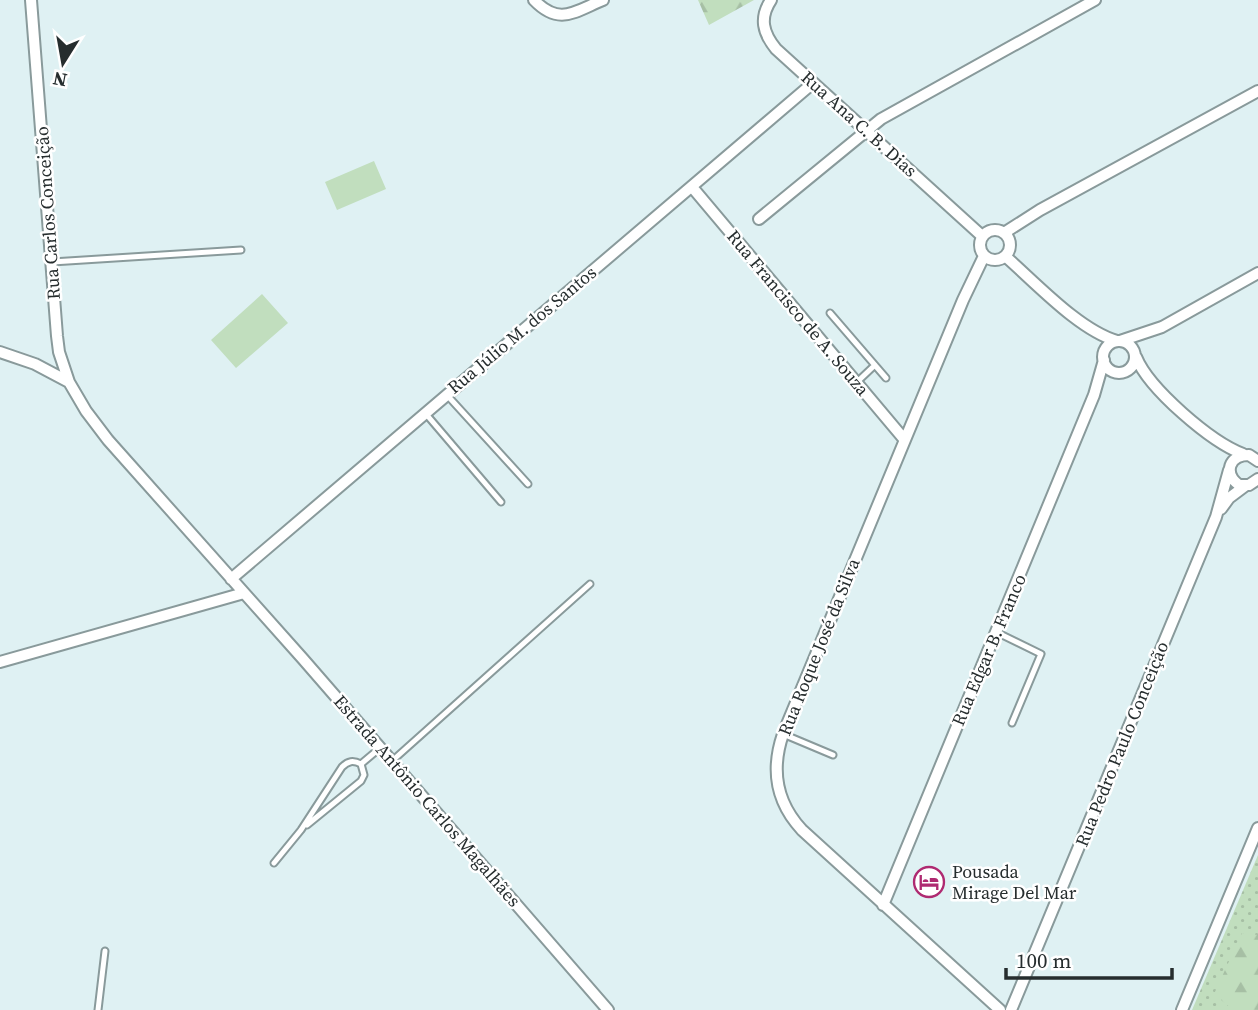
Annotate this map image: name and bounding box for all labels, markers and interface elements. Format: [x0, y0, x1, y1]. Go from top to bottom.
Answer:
north arrow [28, 28, 98, 98]
street label: Rua Ana C. B. Dias [796, 65, 923, 183]
text: N [50, 66, 69, 94]
street label: Rua Carlos Conceição [29, 125, 66, 301]
street label: Rua Francisco de A. Souza [721, 224, 876, 402]
street label: Rua Júlio M. dos Santos [442, 260, 602, 399]
street label: Rua Roque José da Silva [772, 554, 866, 739]
street label: Rua Edgar B. Franco [945, 570, 1032, 730]
street label: Rua Pedro Paulo Conceição [1069, 637, 1174, 850]
street label: Estrada Antônio Carlos Magalhães [328, 689, 527, 912]
place label: Pousada Mirage Del Mar [952, 859, 1077, 905]
hotel icon: Pousada Mirage Del Mar [912, 865, 946, 899]
scale bar [1006, 936, 1172, 980]
text: 100 m [1016, 946, 1071, 975]

